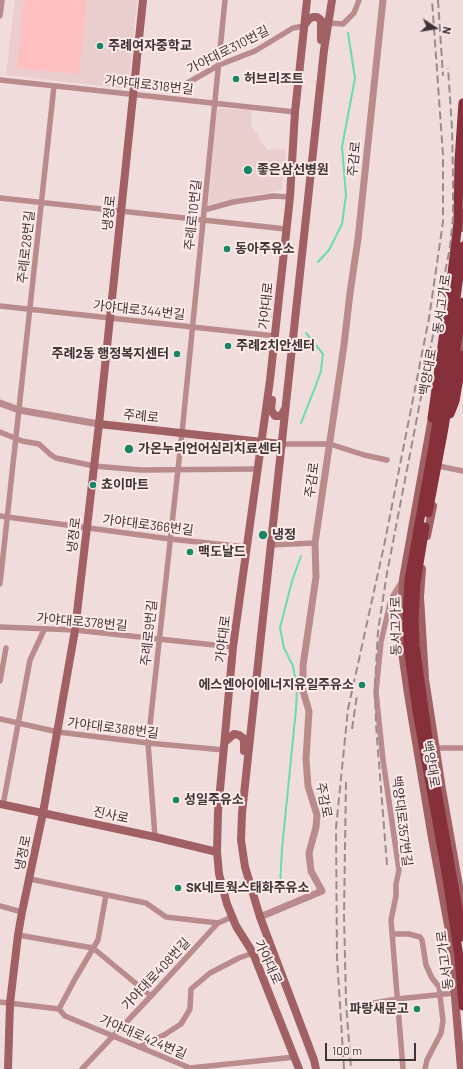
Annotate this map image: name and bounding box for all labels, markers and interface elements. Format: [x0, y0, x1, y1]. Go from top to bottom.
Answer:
north arrow [415, 8, 455, 48]
street label: 가야대로310번길 [184, 23, 272, 77]
text: N [440, 26, 454, 36]
place label: 주례여자중학교 [108, 38, 192, 54]
marker: 주례여자중학교 [95, 41, 105, 51]
place label: 허브리조트 [244, 71, 304, 87]
street label: 가야대로318번길 [104, 73, 194, 97]
marker: 허브리조트 [231, 74, 241, 84]
street label: 주감로 [344, 140, 364, 178]
place label: 좋은삼선병원 [257, 162, 329, 178]
marker: 좋은삼선병원 [242, 164, 254, 176]
street label: 주례로10번길 [181, 179, 205, 251]
street label: 냉정로 [99, 194, 119, 232]
street label: 주례로28번길 [14, 210, 38, 284]
place label: 동아주유소 [235, 241, 295, 257]
marker: 동아주유소 [222, 244, 232, 254]
street label: 동서고가로 [430, 273, 454, 335]
street label: 가야대로 [256, 281, 276, 331]
street label: 가야대로344번길 [92, 297, 186, 323]
place label: 주례2치안센터 [236, 338, 315, 354]
marker: 주례2치안센터 [223, 341, 233, 351]
place label: 주례2동 행정복지센터 [51, 346, 169, 362]
street label: 백양대로 [416, 347, 440, 397]
marker: 주례2동 행정복지센터 [172, 349, 182, 359]
street label: 주례로 [122, 406, 160, 426]
place label: 가온누리언어심리치료센터 [138, 441, 282, 457]
marker: 가온누리언어심리치료센터 [123, 443, 135, 455]
street label: 주감로 [302, 461, 322, 499]
place label: 쵸이마트 [101, 477, 149, 493]
marker: 쵸이마트 [88, 480, 98, 490]
street label: 가야대로366번길 [101, 512, 195, 538]
street label: 냉정로 [64, 516, 84, 554]
place label: 냉정 [272, 527, 296, 543]
marker: 냉정 [257, 529, 269, 541]
place label: 맥도날드 [198, 544, 246, 560]
marker: 맥도날드 [185, 547, 195, 557]
street label: 동서고가로 [388, 596, 404, 656]
street label: 주례로9번길 [138, 599, 160, 667]
street label: 가야대로378번길 [36, 610, 128, 634]
street label: 가야대로 [212, 614, 234, 664]
place label: 에스엔아이에너지유일주유소 [199, 677, 354, 693]
marker: 에스엔아이에너지유일주유소 [357, 680, 367, 690]
street label: 가야대로388번길 [66, 715, 160, 741]
street label: 백양대로 [419, 739, 443, 789]
street label: 백양대로357번길 [389, 775, 415, 867]
street label: 주감로 [313, 781, 335, 819]
place label: 성일주유소 [184, 792, 244, 808]
marker: 성일주유소 [171, 795, 181, 805]
street label: 진사로 [92, 804, 130, 826]
street label: 냉정로 [12, 834, 34, 872]
place label: SK네트웍스태화주유소 [186, 880, 310, 896]
marker: SK네트웍스태화주유소 [173, 883, 183, 893]
street label: 동서고가로 [434, 929, 456, 991]
street label: 가야대로408번길 [119, 935, 193, 1013]
street label: 가야대로 [251, 937, 285, 987]
place label: 파랑새문고 [349, 1001, 409, 1017]
marker: 파랑새문고 [412, 1004, 422, 1014]
street label: 가야대로424번길 [97, 1012, 189, 1062]
scale bar [327, 1035, 418, 1061]
text: 100 m [332, 1043, 362, 1057]

